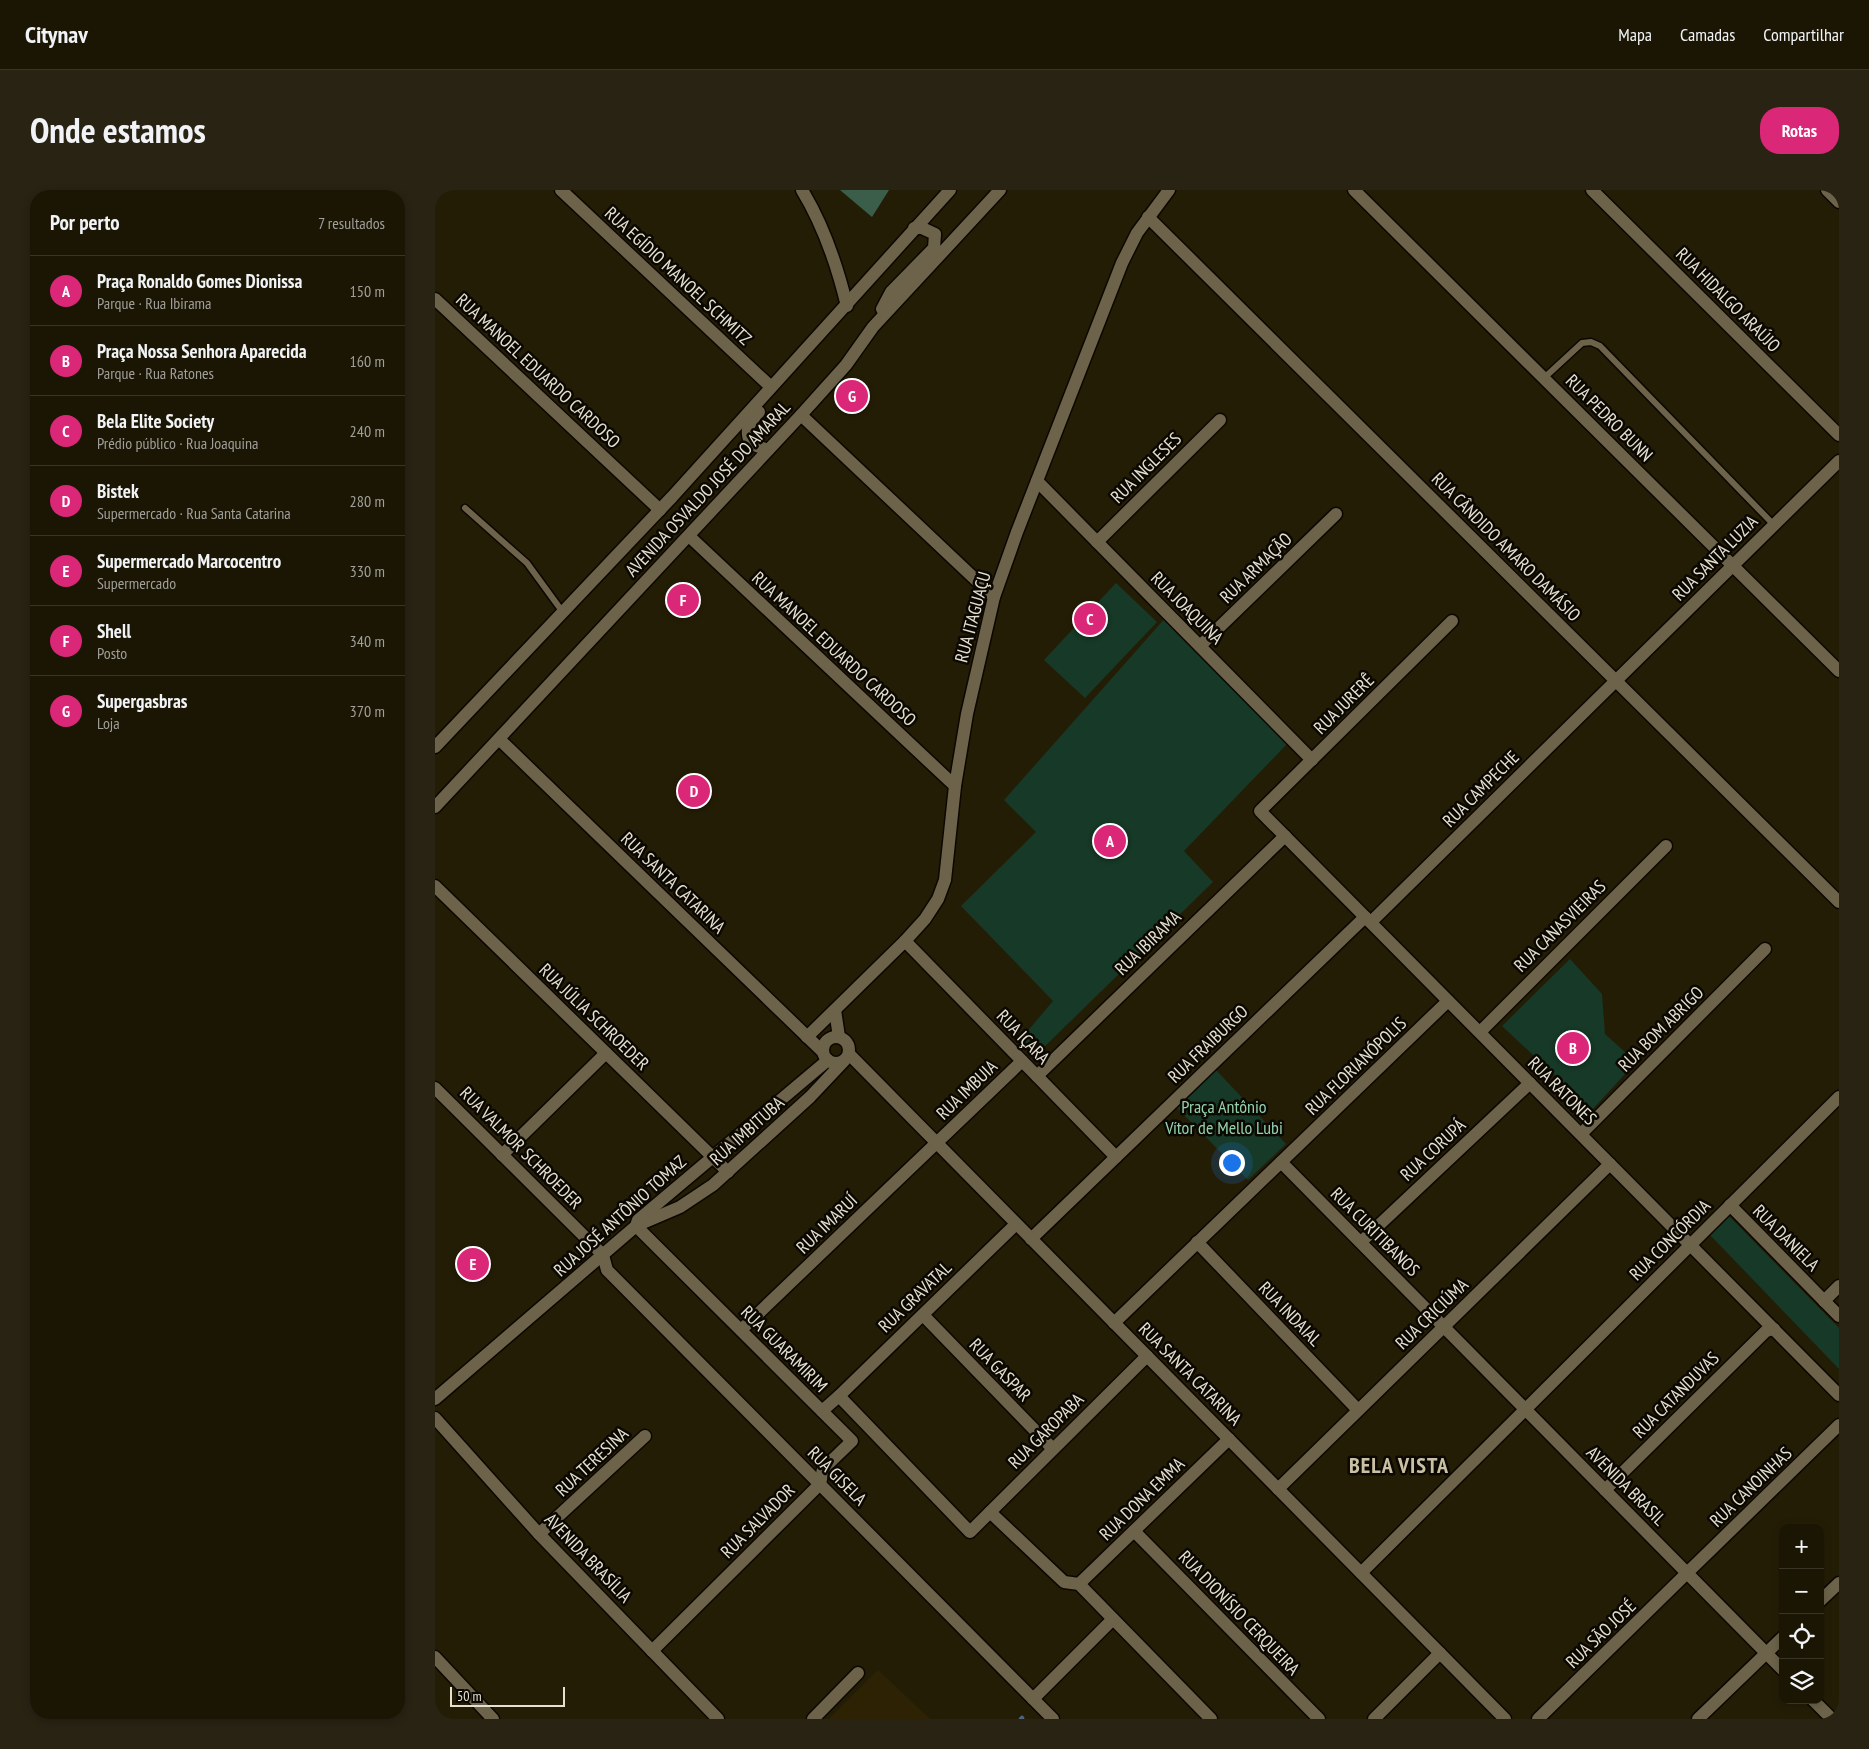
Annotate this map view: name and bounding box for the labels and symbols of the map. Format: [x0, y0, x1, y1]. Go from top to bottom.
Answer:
street label: RUA EGÍDIO MANOEL SCHMITZ [600, 202, 757, 350]
street label: RUA HIDALGO ARAÚJO [1671, 243, 1786, 357]
street label: RUA MANOEL EDUARDO CARDOSO [451, 288, 625, 453]
street label: RUA PEDRO BUNN [1561, 369, 1658, 466]
pin: G [836, 377, 868, 415]
street label: AVENIDA OSVALDO JOSÉ DO AMARAL [620, 396, 795, 581]
street label: RUA INGLESES [1105, 427, 1186, 508]
street label: RUA CÂNDIDO AMARO DAMÁSIO [1427, 467, 1586, 626]
street label: RUA SANTA LUZIA [1667, 510, 1763, 605]
street label: RUA ARMAÇÃO [1215, 527, 1297, 608]
street label: RUA MANOEL EDUARDO CARDOSO [747, 566, 921, 731]
street label: RUA JOAQUINA [1146, 566, 1229, 649]
street label: RUA ITAGUAÇU [949, 569, 996, 665]
pin: F [667, 581, 699, 619]
pin: C [1074, 600, 1106, 638]
street label: RUA JURERÊ [1309, 669, 1379, 739]
street label: RUA CAMPECHE [1438, 746, 1524, 832]
pin: D [678, 772, 710, 810]
pin: A [1094, 822, 1126, 860]
street label: RUA SANTA CATARINA [616, 827, 731, 939]
street label: RUA CANASVIEIRAS [1509, 875, 1611, 977]
street label: RUA IBIRAMA [1110, 905, 1186, 980]
street label: RUA JÚLIA SCHROEDER [535, 958, 654, 1075]
street label: RUA BOM ABRIGO [1613, 981, 1708, 1076]
street label: RUA FRAIBURGO [1163, 1000, 1253, 1088]
street label: RUA IÇARA [992, 1005, 1055, 1069]
street label: RUA FLORIANÓPOLIS [1300, 1011, 1411, 1120]
pin: B [1557, 1029, 1589, 1067]
street label: RUA RATONES [1523, 1051, 1602, 1130]
street label: RUA IMBUIA [931, 1055, 1002, 1124]
street label: RUA VALMOR SCHROEDER [455, 1082, 588, 1214]
street label: RUA IMBITUBA [705, 1091, 789, 1170]
park label: Praça Antônio Vítor de Mello Lubi [1164, 1095, 1283, 1139]
street label: RUA CORUPÁ [1395, 1113, 1471, 1186]
street label: RUA JOSÉ ANTÔNIO TOMAZ [549, 1150, 691, 1281]
your location [1219, 1150, 1245, 1176]
street label: RUA CURITIBANOS [1326, 1182, 1425, 1281]
street label: RUA IMARUÍ [791, 1188, 863, 1258]
street label: RUA CONCÓRDIA [1624, 1194, 1715, 1285]
street label: RUA DANIELA [1748, 1199, 1825, 1276]
pin: E [457, 1245, 489, 1283]
street label: RUA GRAVATAL [873, 1256, 956, 1337]
street label: RUA CRICIÚMA [1390, 1273, 1473, 1354]
street label: RUA INDAIAL [1254, 1276, 1327, 1351]
street label: RUA GUARAMIRIM [736, 1300, 833, 1397]
street label: RUA SANTA CATARINA [1134, 1317, 1247, 1430]
street label: RUA GASPAR [965, 1333, 1036, 1406]
street label: RUA CATANDUVAS [1628, 1346, 1724, 1443]
street label: RUA GAROPABA [1003, 1388, 1089, 1473]
street label: RUA TERESINA [550, 1422, 633, 1501]
street label: RUA GISELA [803, 1441, 872, 1510]
street label: AVENIDA BRASIL [1582, 1441, 1671, 1531]
street label: RUA CANOINHAS [1705, 1442, 1797, 1532]
district label: BELA VISTA [1349, 1451, 1449, 1479]
street label: RUA DONA EMMA [1094, 1452, 1189, 1545]
street label: RUA SALVADOR [716, 1478, 800, 1563]
street label: AVENIDA BRASÍLIA [540, 1508, 637, 1608]
street label: RUA DIONÍSIO CERQUEIRA [1174, 1545, 1305, 1680]
street label: RUA SÃO JOSÉ [1561, 1594, 1641, 1673]
scale bar [450, 1684, 565, 1707]

